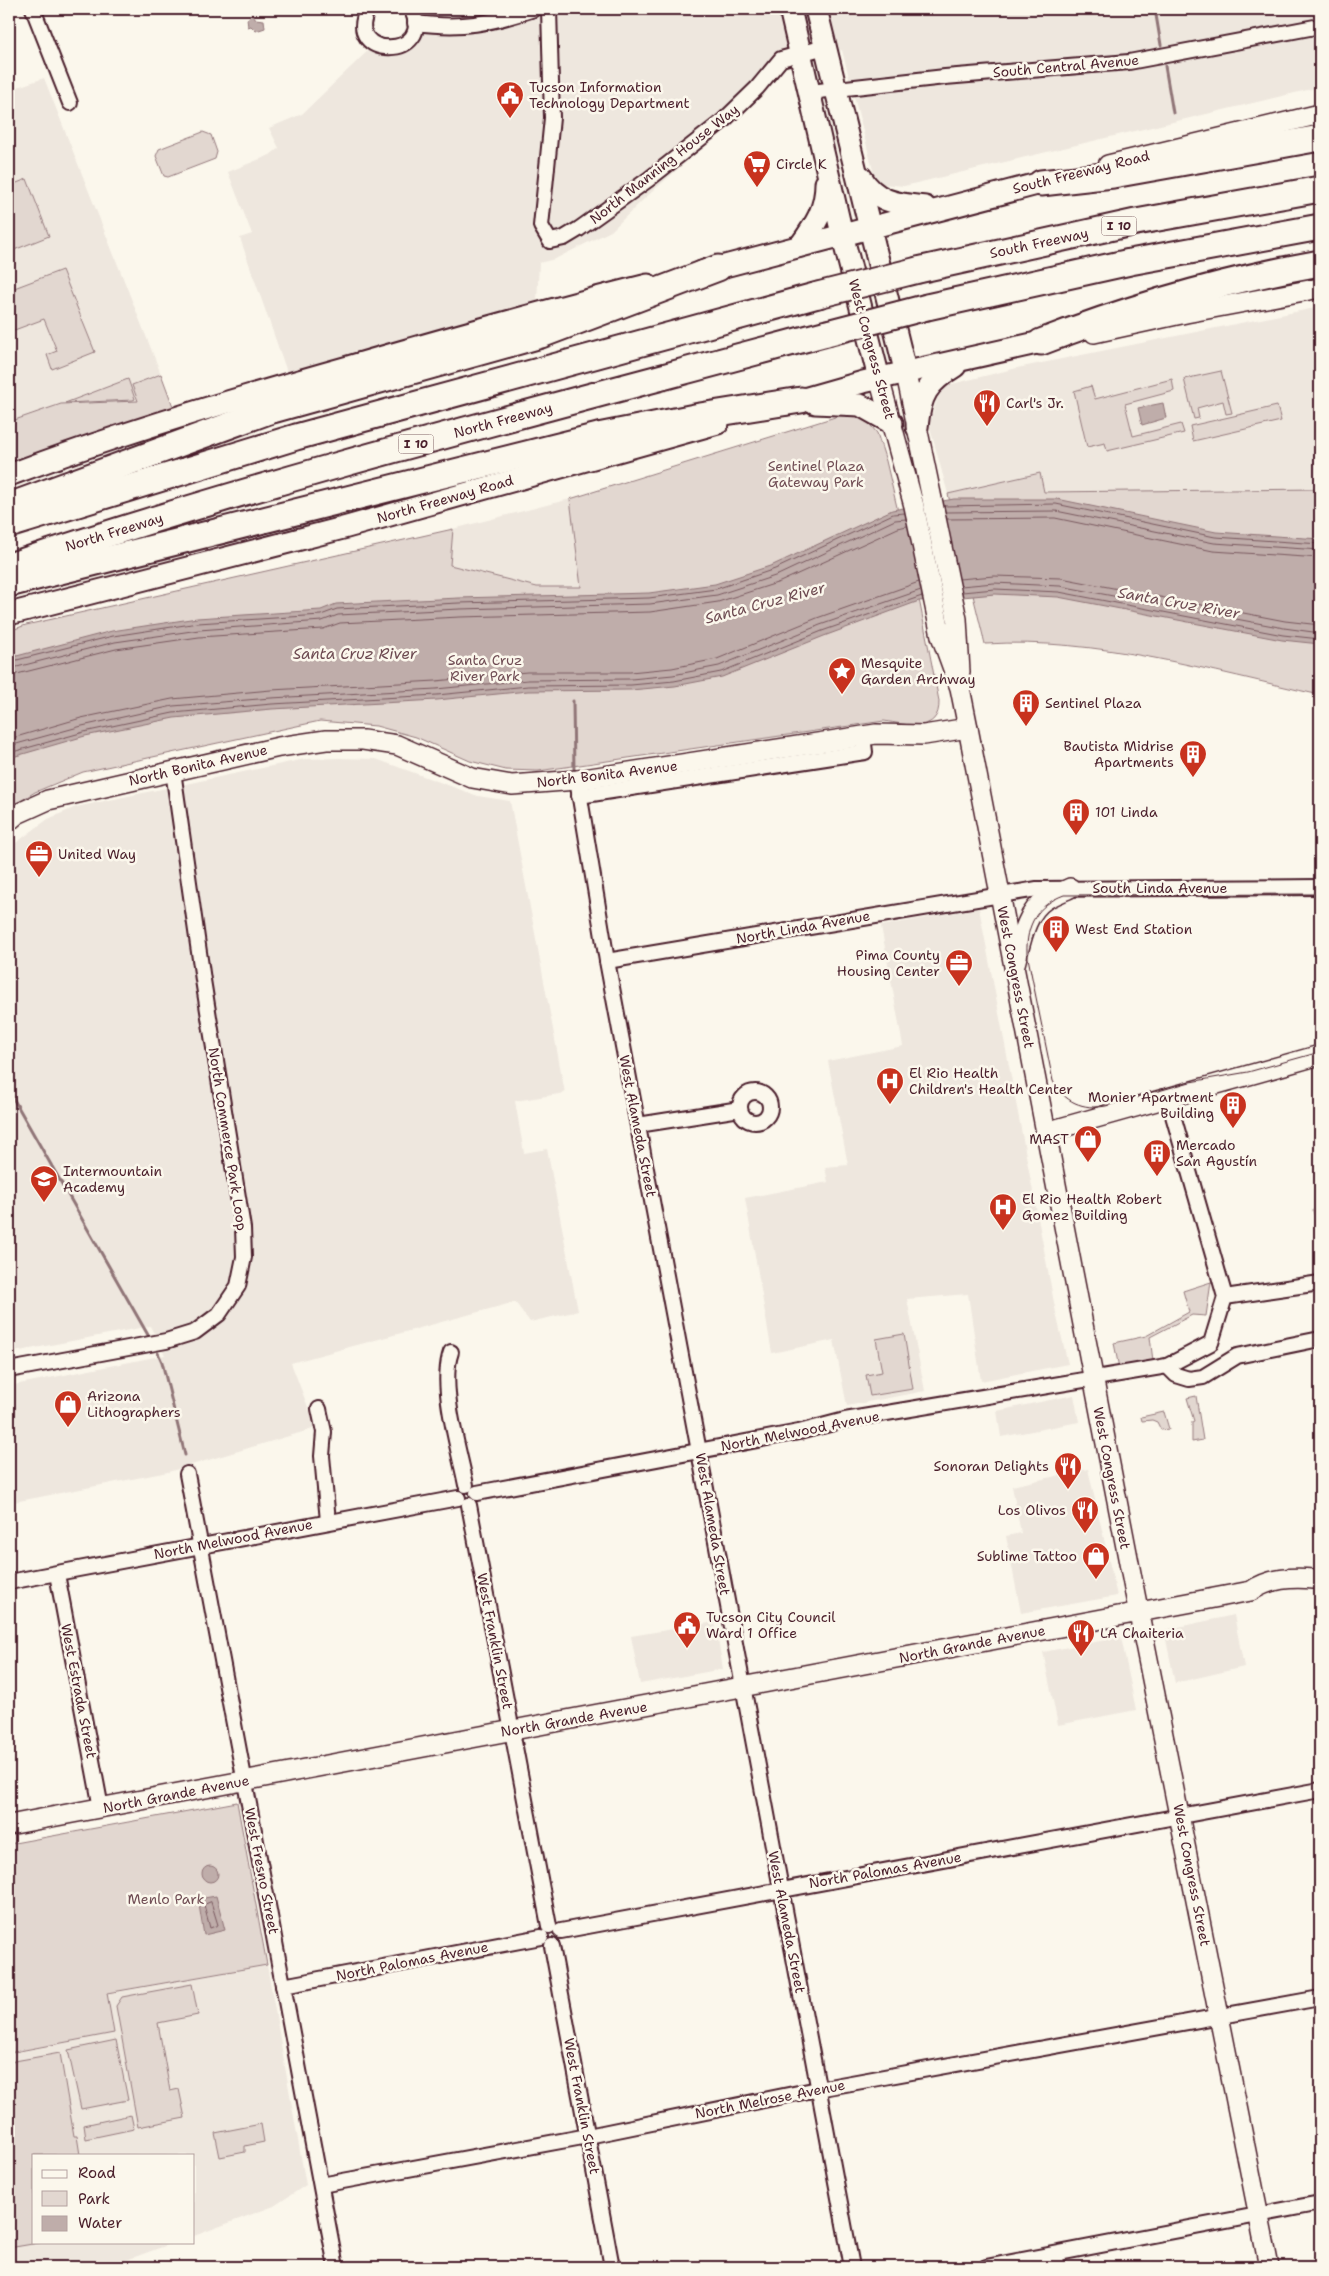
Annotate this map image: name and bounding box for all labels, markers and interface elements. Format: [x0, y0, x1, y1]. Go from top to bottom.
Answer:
street label: South Central Avenue [992, 51, 1140, 81]
place label: Tucson Information Technology Department [529, 78, 690, 112]
public building icon: Tucson Information Technology Department [495, 80, 525, 119]
street label: North Manning House Way [586, 100, 742, 228]
street label: South Freeway Road [1011, 146, 1151, 198]
supermarket icon: Circle K [742, 149, 772, 188]
place label: Circle K [776, 155, 827, 173]
road number: I 10 [1102, 217, 1136, 236]
street label: South Freeway [988, 224, 1090, 262]
street label: West Congress Street [845, 277, 899, 421]
restaurant icon: Carl's Jr. [972, 388, 1002, 427]
place label: Carl's Jr. [1006, 394, 1064, 412]
street label: North Freeway [452, 398, 554, 442]
road number: I 10 [398, 434, 434, 454]
park label: Sentinel Plaza Gateway Park [768, 457, 865, 491]
street label: North Freeway Road [375, 471, 516, 527]
street label: North Freeway [63, 509, 165, 555]
water label: Santa Cruz River [703, 577, 828, 629]
water label: Santa Cruz River [1116, 582, 1243, 624]
water label: Santa Cruz River [293, 644, 418, 664]
park label: Santa Cruz River Park [448, 651, 522, 685]
place label: Mesquite Garden Archway [861, 654, 976, 688]
place icon: Mesquite Garden Archway [827, 656, 857, 695]
building icon: Sentinel Plaza [1011, 688, 1041, 727]
place label: Sentinel Plaza [1045, 694, 1142, 712]
place label: Bautista Midrise Apartments [1064, 737, 1174, 771]
building icon: Bautista Midrise Apartments [1178, 739, 1208, 778]
street label: North Bonita Avenue [127, 740, 269, 790]
street label: North Bonita Avenue [535, 756, 679, 792]
building icon: 101 Linda [1061, 797, 1091, 836]
place label: 101 Linda [1095, 803, 1158, 821]
office icon: United Way [24, 839, 54, 878]
place label: United Way [58, 845, 136, 863]
street label: South Linda Avenue [1093, 879, 1227, 897]
street label: West Congress Street [993, 904, 1039, 1050]
street label: North Linda Avenue [735, 906, 871, 948]
building icon: West End Station [1041, 914, 1071, 953]
place label: West End Station [1075, 920, 1193, 938]
place label: Pima County Housing Center [837, 946, 940, 980]
office icon: Pima County Housing Center [944, 948, 974, 987]
street label: North Commerce Park Loop [205, 1046, 251, 1232]
street label: West Alameda Street [615, 1053, 661, 1199]
place label: El Rio Health Children's Health Center [909, 1064, 1073, 1098]
hospital icon: El Rio Health Children's Health Center [875, 1066, 905, 1105]
place label: Monier Apartment Building [1088, 1088, 1214, 1122]
building icon: Monier Apartment Building [1218, 1090, 1248, 1129]
shop icon: MAST [1073, 1124, 1103, 1163]
place label: MAST [1029, 1130, 1069, 1148]
place label: Mercado San Agustín [1176, 1136, 1258, 1170]
building icon: Mercado San Agustín [1142, 1138, 1172, 1177]
place label: Intermountain Academy [63, 1162, 162, 1196]
school or university icon: Intermountain Academy [29, 1164, 59, 1203]
place label: El Rio Health Robert Gomez Building [1022, 1190, 1162, 1224]
hospital icon: El Rio Health Robert Gomez Building [988, 1192, 1018, 1231]
place label: Arizona Lithographers [87, 1387, 181, 1421]
shop icon: Arizona Lithographers [53, 1389, 83, 1428]
street label: West Congress Street [1089, 1405, 1135, 1551]
street label: North Melwood Avenue [719, 1407, 881, 1455]
street label: West Alameda Street [692, 1451, 734, 1597]
restaurant icon: Sonoran Delights [1053, 1451, 1083, 1490]
place label: Sonoran Delights [934, 1457, 1049, 1475]
restaurant icon: Los Olivos [1070, 1495, 1100, 1534]
place label: Los Olivos [998, 1501, 1066, 1519]
street label: North Melwood Avenue [152, 1515, 314, 1563]
shop icon: Sublime Tattoo [1081, 1541, 1111, 1580]
place label: Sublime Tattoo [977, 1547, 1077, 1565]
street label: West Franklin Street [473, 1571, 517, 1711]
place label: Tucson City Council Ward 1 Office [706, 1608, 836, 1642]
public building icon: Tucson City Council Ward 1 Office [672, 1610, 702, 1649]
restaurant icon: LA Chaiteria [1066, 1618, 1096, 1657]
street label: North Grande Avenue [897, 1621, 1047, 1667]
street label: West Estrada Street [57, 1622, 101, 1760]
place label: LA Chaiteria [1100, 1624, 1184, 1642]
street label: North Grande Avenue [499, 1697, 649, 1741]
street label: North Grande Avenue [101, 1771, 251, 1817]
street label: West Congress Street [1169, 1802, 1215, 1948]
street label: West Fresno Street [241, 1806, 283, 1936]
street label: North Palomas Avenue [807, 1848, 963, 1892]
street label: West Alameda Street [764, 1849, 810, 1995]
park label: Menlo Park [128, 1890, 205, 1908]
street label: North Palomas Avenue [334, 1937, 490, 1985]
street label: West Franklin Street [560, 2036, 604, 2176]
street label: North Melrose Avenue [693, 2076, 847, 2122]
legend [32, 2154, 195, 2244]
text: Road [78, 2163, 116, 2183]
text: Park [78, 2189, 110, 2209]
text: Water [78, 2213, 122, 2233]

